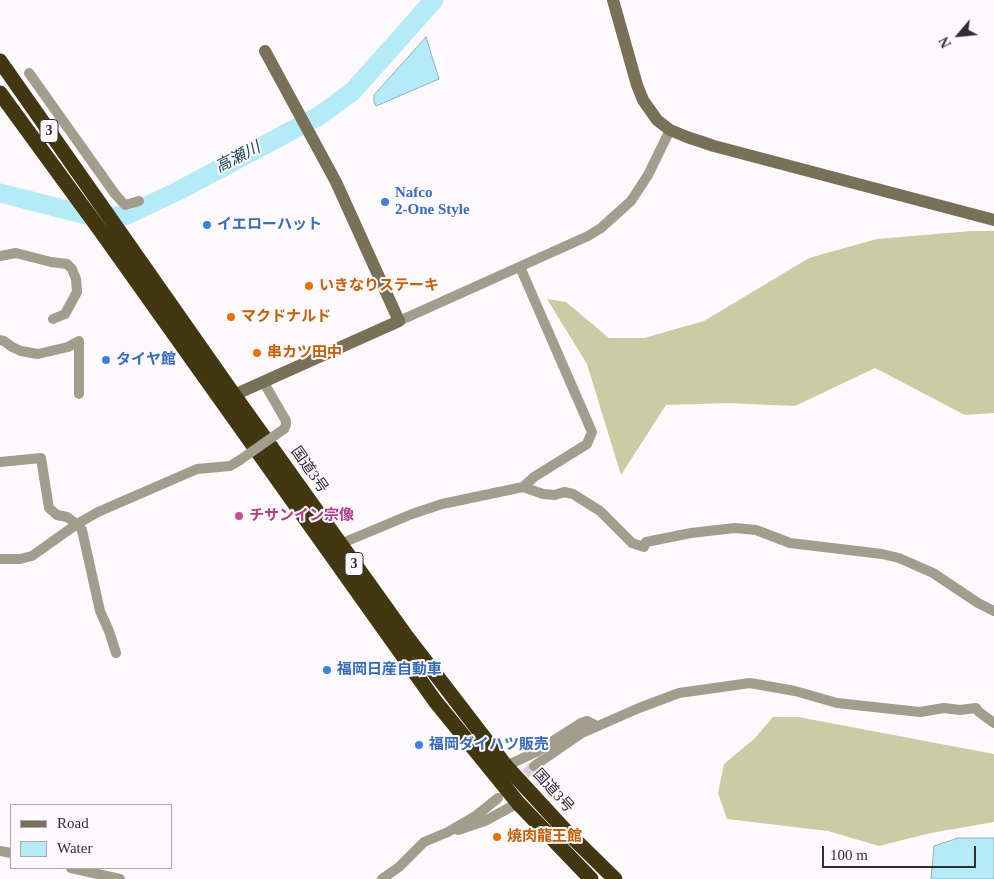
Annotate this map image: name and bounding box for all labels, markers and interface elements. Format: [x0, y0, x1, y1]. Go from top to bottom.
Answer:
north arrow [934, 10, 984, 60]
text: N [936, 34, 954, 50]
road number: 3 [40, 120, 58, 142]
water label: 高瀬川 [212, 139, 264, 177]
place label: Nafco 2-One Style [395, 184, 470, 219]
marker: Nafco 2-One Style [379, 196, 391, 208]
place label: イエローハット [217, 216, 322, 234]
marker: イエローハット [201, 219, 213, 231]
place label: いきなりステーキ [319, 277, 439, 295]
marker: いきなりステーキ [303, 280, 315, 292]
place label: マクドナルド [241, 308, 331, 326]
marker: マクドナルド [225, 311, 237, 323]
place label: 串カツ田中 [267, 344, 342, 362]
marker: 串カツ田中 [251, 347, 263, 359]
place label: タイヤ館 [116, 351, 176, 369]
marker: タイヤ館 [100, 354, 112, 366]
street label: 国道3号 [287, 443, 331, 497]
place label: チサンイン宗像 [249, 507, 354, 525]
marker: チサンイン宗像 [233, 510, 245, 522]
road number: 3 [345, 552, 363, 576]
place label: 福岡日産自動車 [337, 661, 442, 679]
marker: 福岡日産自動車 [321, 664, 333, 676]
place label: 福岡ダイハツ販売 [429, 736, 549, 754]
marker: 福岡ダイハツ販売 [413, 739, 425, 751]
street label: 国道3号 [529, 765, 577, 817]
legend [10, 804, 172, 869]
text: Road [57, 815, 89, 831]
place label: 焼肉龍王館 [507, 828, 582, 846]
marker: 焼肉龍王館 [491, 831, 503, 843]
scale bar [824, 836, 978, 868]
text: Water [57, 840, 92, 856]
text: 100 m [830, 847, 868, 863]

